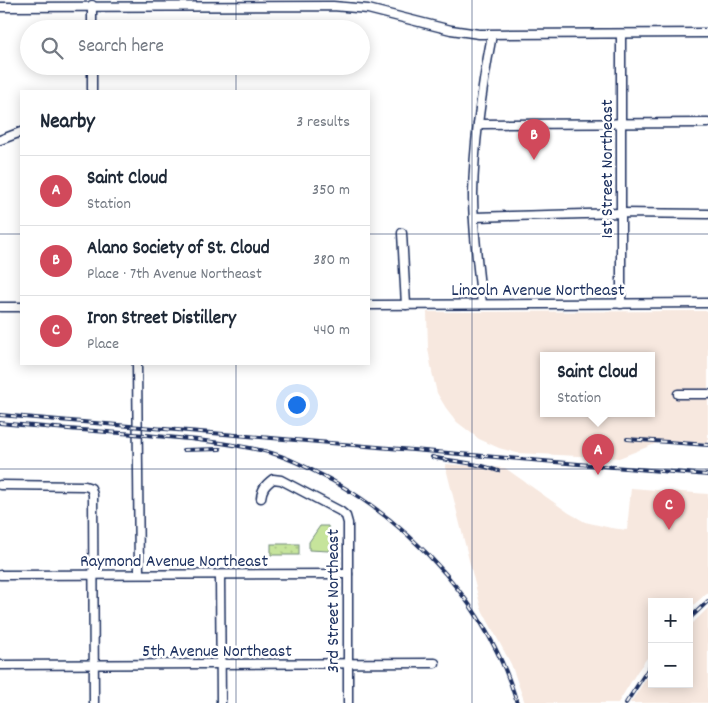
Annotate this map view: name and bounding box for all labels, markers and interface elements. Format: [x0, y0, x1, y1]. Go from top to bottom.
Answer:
search box [20, 20, 370, 75]
icon: search [38, 34, 66, 62]
text: Search here [78, 34, 164, 61]
street label: 1st Street Northeast [596, 99, 621, 239]
text: Nearby [40, 108, 95, 138]
text: 3 results [296, 111, 350, 134]
pin: B [518, 119, 550, 160]
text: Saint Cloud [87, 166, 167, 193]
text: A [52, 179, 60, 202]
text: 350 m [312, 179, 350, 202]
text: Station [87, 193, 131, 216]
text: Alano Society of St. Cloud [87, 236, 270, 263]
text: B [52, 249, 60, 272]
text: 380 m [313, 249, 350, 272]
text: Place · 7th Avenue Northeast [87, 263, 262, 286]
street label: Lincoln Avenue Northeast [451, 279, 625, 304]
text: Iron Street Distillery [87, 306, 236, 333]
text: C [52, 319, 60, 342]
text: 440 m [313, 319, 350, 342]
text: Place [87, 333, 119, 356]
popup [540, 352, 655, 417]
text: Saint Cloud [557, 360, 638, 387]
text: Station [557, 387, 601, 410]
your location [284, 392, 310, 418]
pin: A [582, 434, 614, 475]
pin: C [653, 489, 685, 530]
street label: 3rd Street Northeast [322, 529, 347, 673]
street label: Raymond Avenue Northeast [80, 550, 268, 575]
map controls [648, 598, 693, 688]
button: + [648, 598, 693, 643]
street label: 5th Avenue Northeast [142, 640, 292, 665]
button: − [648, 643, 693, 688]

